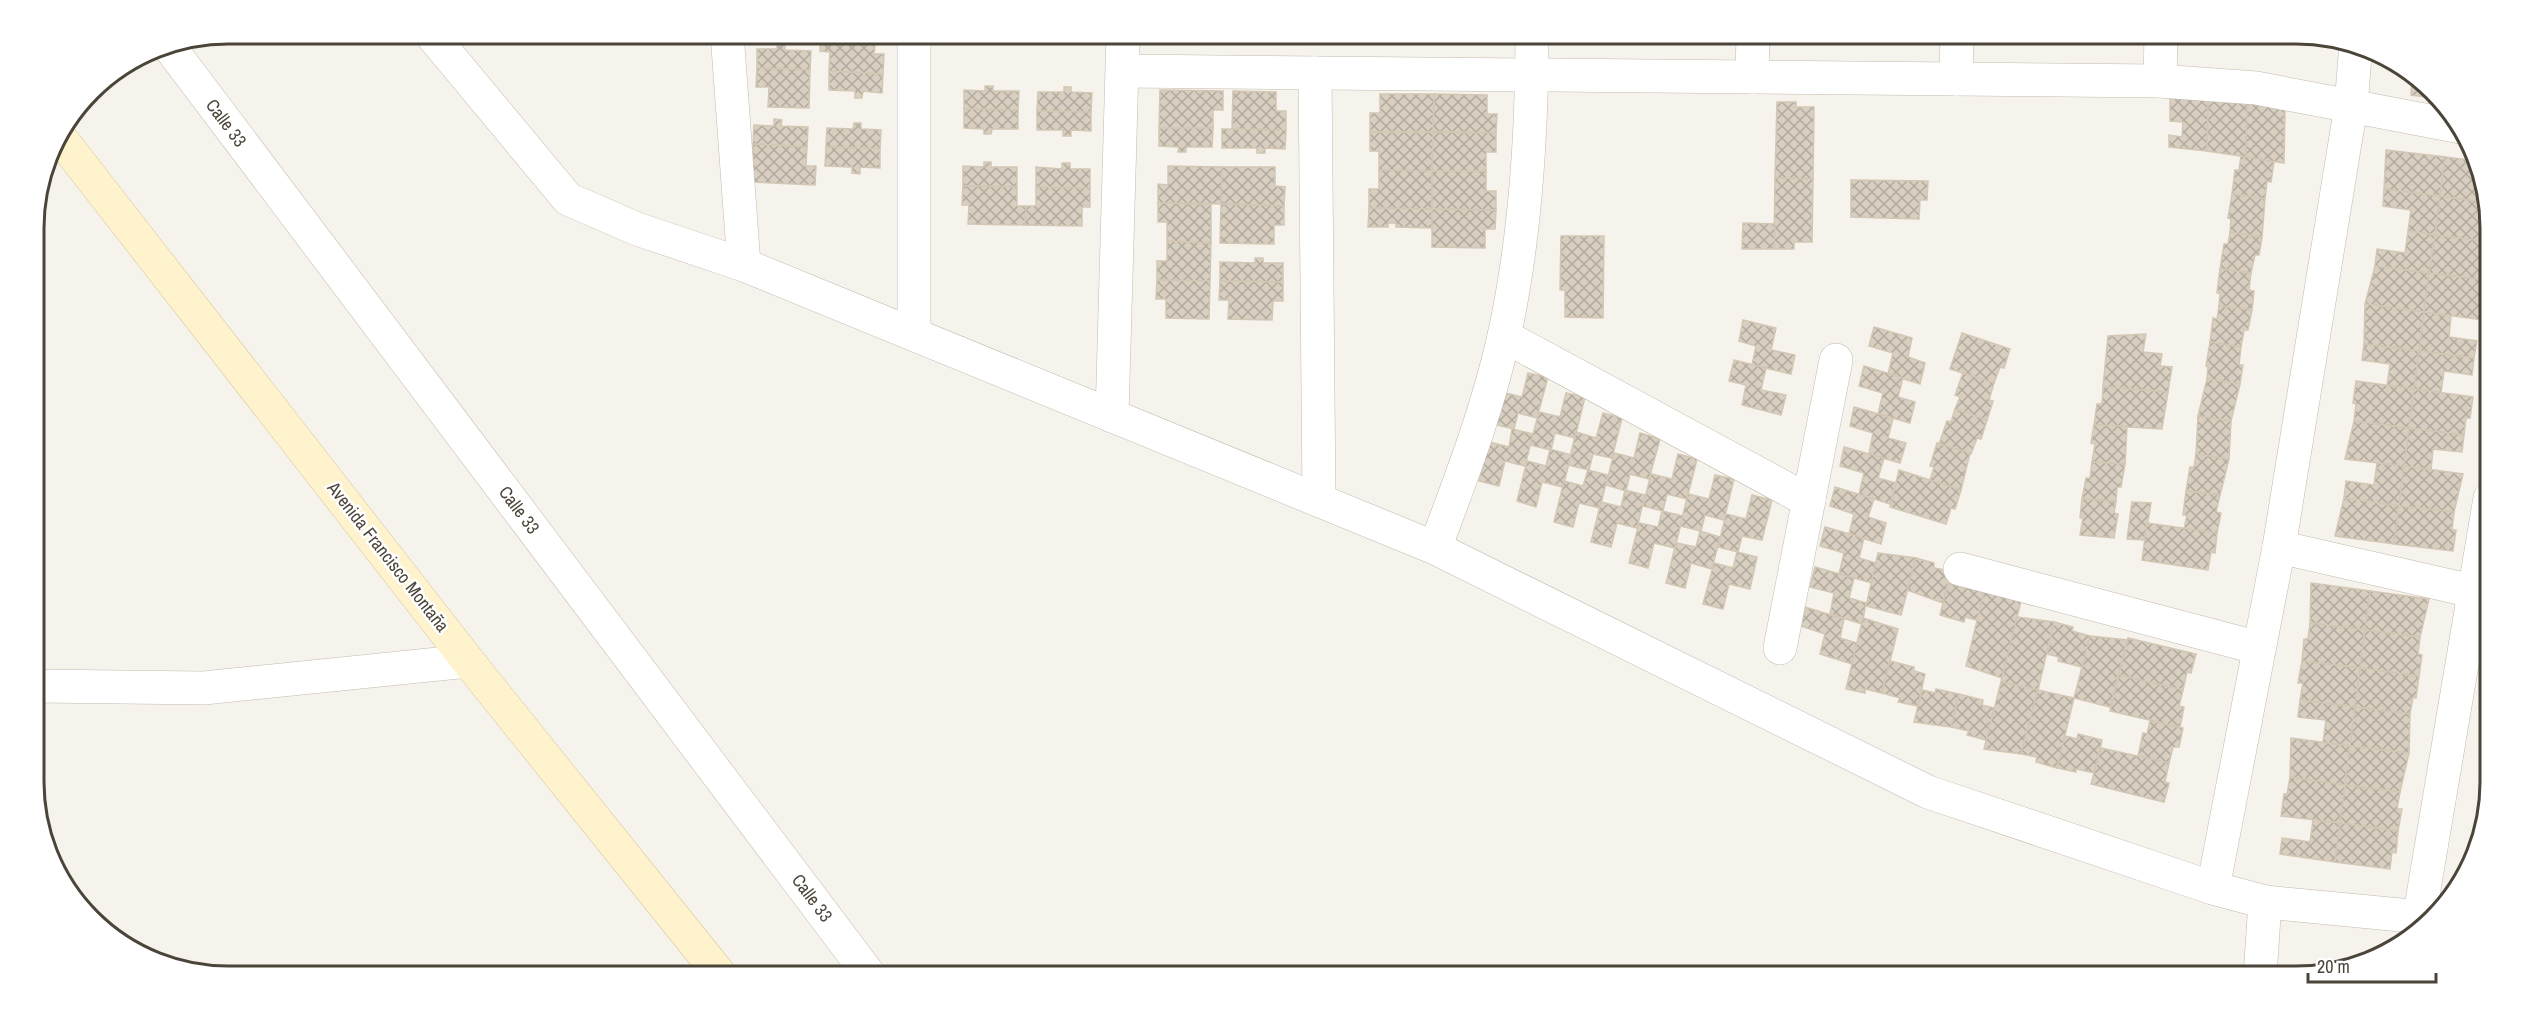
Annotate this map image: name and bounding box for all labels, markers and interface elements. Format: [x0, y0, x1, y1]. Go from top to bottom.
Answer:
street label: Calle 33 [200, 94, 253, 152]
street label: Avenida Francisco Montaña [321, 476, 455, 637]
street label: Calle 33 [493, 481, 546, 539]
street label: Calle 33 [786, 869, 839, 927]
scale bar [2308, 946, 2436, 984]
text: 20 m [2317, 954, 2350, 979]

